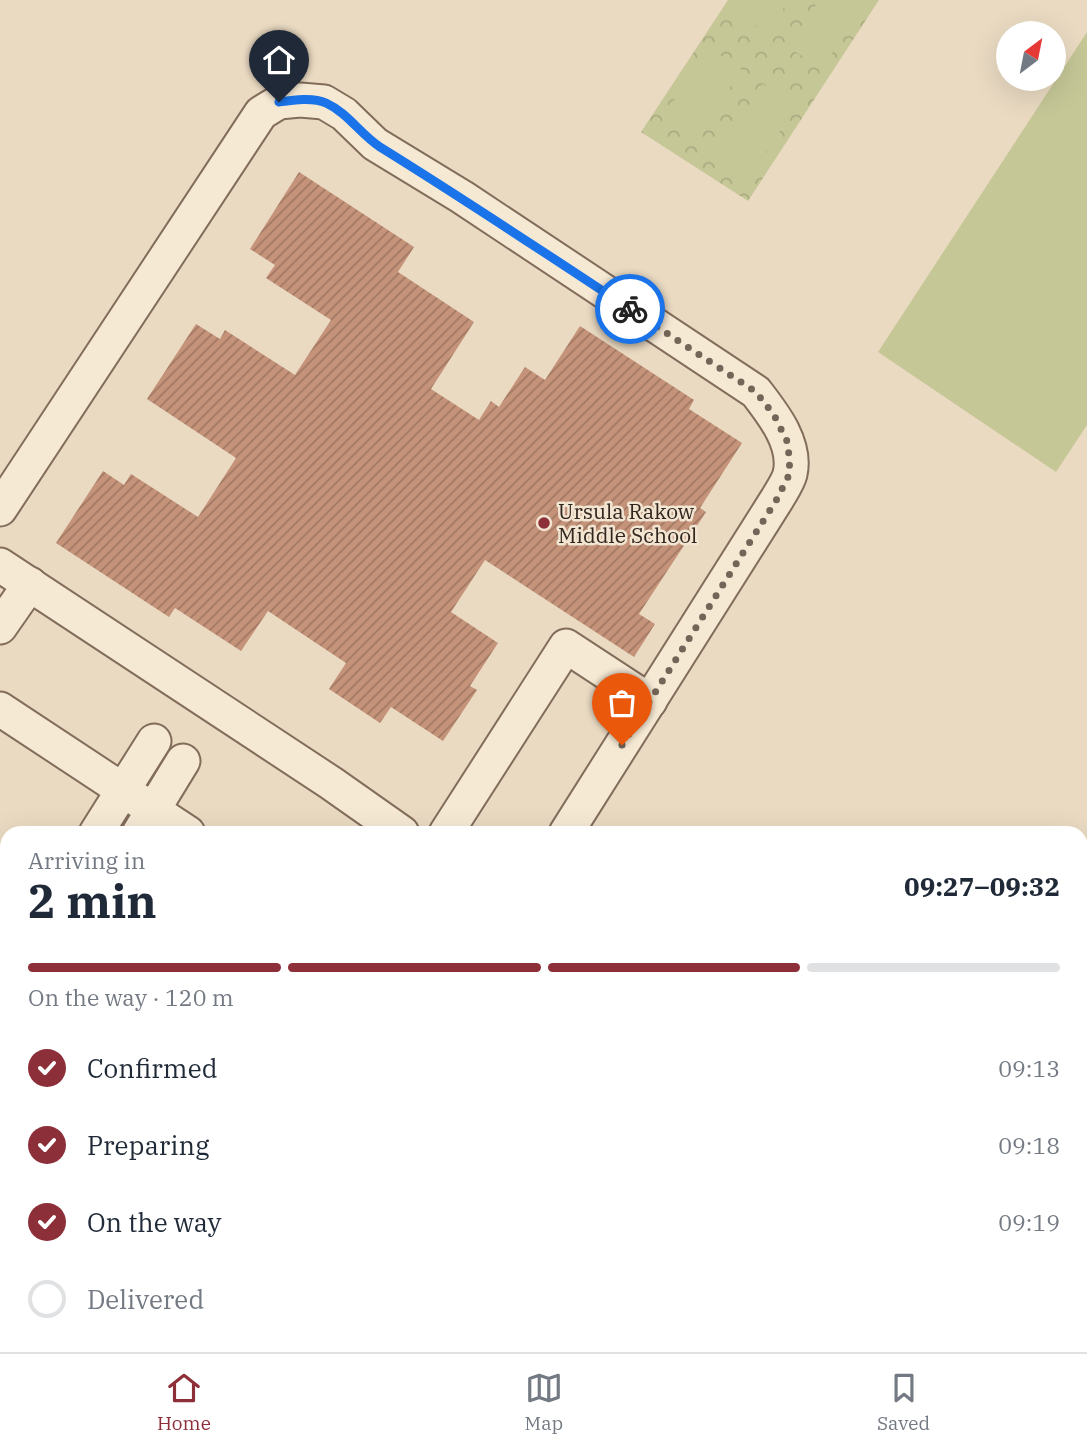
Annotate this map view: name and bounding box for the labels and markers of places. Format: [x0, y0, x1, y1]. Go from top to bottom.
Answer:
pin [249, 30, 309, 102]
place label: Ursula Rakow Middle School [558, 497, 697, 549]
marker: Ursula Rakow Middle School [536, 515, 552, 531]
pin [592, 673, 652, 745]

